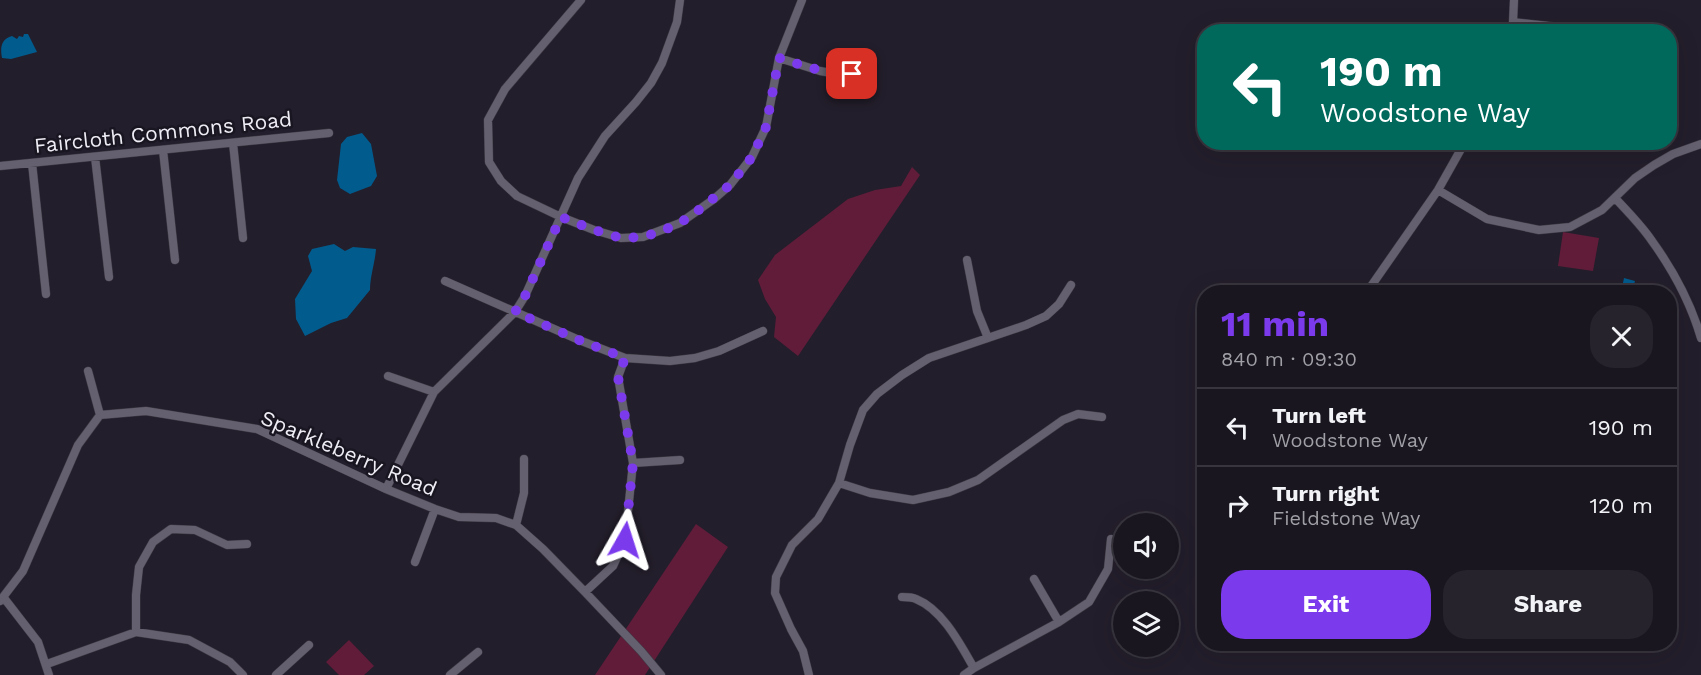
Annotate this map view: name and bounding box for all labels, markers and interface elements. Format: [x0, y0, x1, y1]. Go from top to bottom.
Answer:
text: 190 m [1320, 47, 1443, 96]
pin [826, 48, 877, 99]
icon: left [1221, 48, 1299, 126]
icon: arrive [835, 57, 868, 90]
text: Woodstone Way [1320, 97, 1530, 129]
street label: Faircloth Commons Road [33, 106, 293, 158]
text: 11 min [1221, 303, 1329, 345]
button: close [1590, 305, 1653, 368]
text: 840 m · 09:30 [1221, 347, 1357, 371]
text: Turn left [1272, 403, 1366, 428]
street label: Sparkleberry Road [257, 405, 441, 501]
icon: left [1221, 411, 1254, 444]
text: 190 m [1589, 415, 1653, 440]
text: Woodstone Way [1272, 428, 1428, 452]
text: Turn right [1272, 481, 1379, 506]
icon: right [1221, 489, 1254, 522]
text: 120 m [1589, 493, 1653, 518]
text: Fieldstone Way [1272, 506, 1420, 530]
position arrow [593, 508, 657, 572]
map controls [1113, 513, 1179, 657]
button: sound [1113, 513, 1179, 579]
button: Exit [1221, 570, 1431, 639]
button: Share [1443, 570, 1653, 639]
button: layers [1113, 591, 1179, 657]

